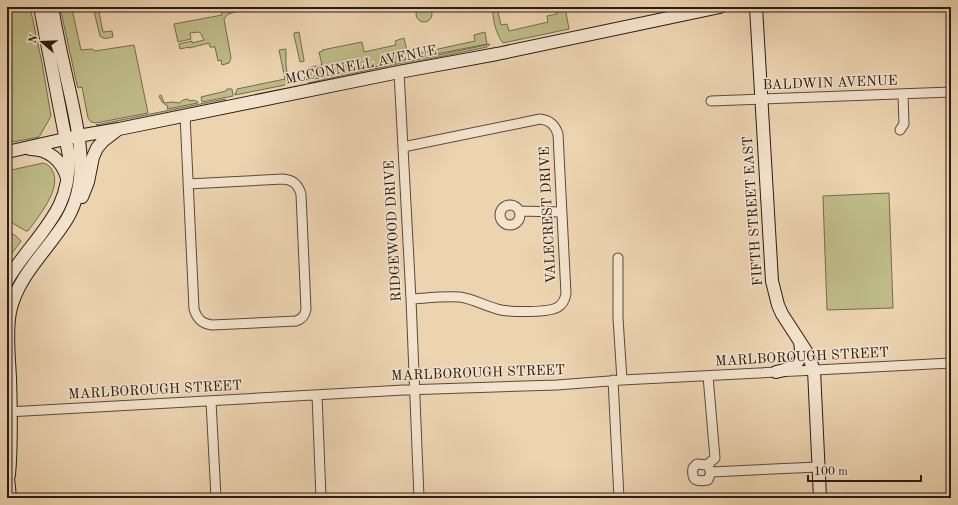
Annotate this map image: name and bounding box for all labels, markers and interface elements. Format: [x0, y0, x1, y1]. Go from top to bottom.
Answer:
north arrow [22, 22, 62, 62]
text: N [27, 33, 41, 45]
street label: MCCONNELL AVENUE [284, 43, 438, 87]
street label: BALDWIN AVENUE [762, 74, 898, 92]
street label: FIFTH STREET EAST [741, 136, 765, 286]
street label: VALECREST DRIVE [537, 146, 559, 284]
street label: RIDGEWOOD DRIVE [382, 160, 404, 302]
street label: MARLBOROUGH STREET [715, 345, 889, 369]
street label: MARLBOROUGH STREET [391, 363, 565, 383]
street label: MARLBOROUGH STREET [68, 378, 242, 402]
scale bar [808, 457, 921, 483]
text: 100 m [814, 466, 848, 478]

